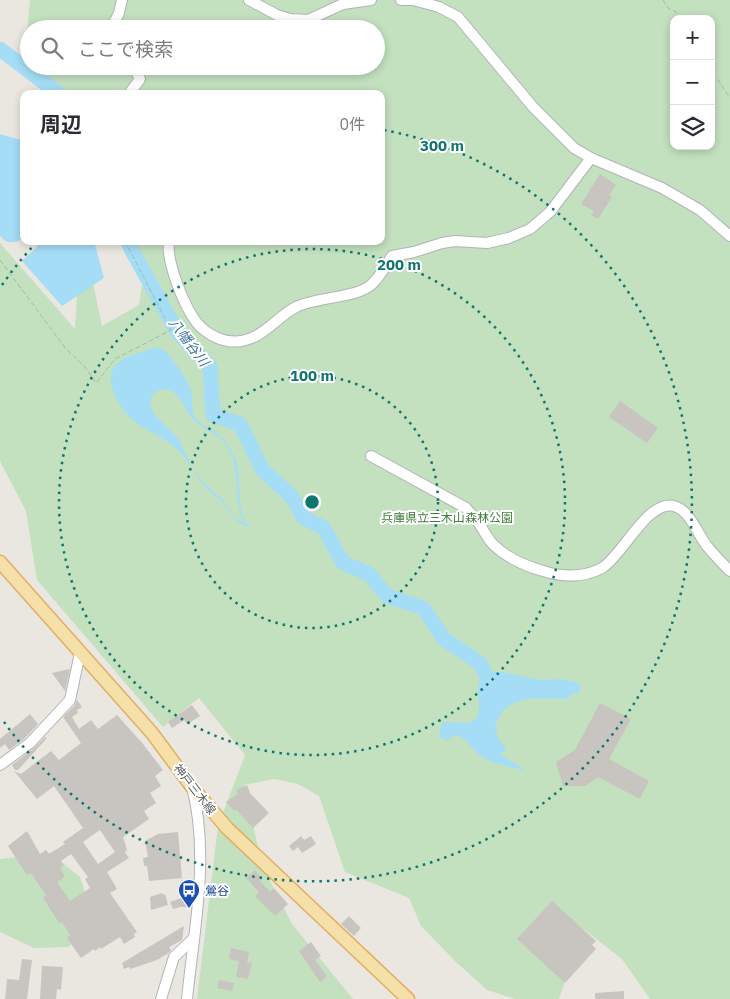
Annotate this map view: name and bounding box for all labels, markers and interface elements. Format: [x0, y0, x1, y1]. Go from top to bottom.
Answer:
map controls [670, 15, 715, 150]
button: + [670, 15, 715, 60]
search box [20, 20, 385, 75]
icon: search [38, 34, 66, 62]
text: ここで検索 [78, 37, 173, 61]
button: − [670, 60, 715, 105]
button: layers [670, 105, 715, 150]
text: 周辺 [40, 110, 82, 138]
text: 0件 [339, 114, 365, 134]
text: 300 m [420, 136, 464, 155]
text: 200 m [377, 255, 421, 274]
water label: 八幡谷川 [165, 314, 214, 371]
text: 100 m [290, 366, 334, 385]
centre of rings [303, 493, 321, 511]
park label: 兵庫県立三木山森林公園 [381, 510, 513, 525]
street label: 神戸三木線 [171, 761, 219, 817]
bus stop icon: 鶯谷 [177, 878, 201, 909]
place label: 鶯谷 [205, 883, 229, 898]

